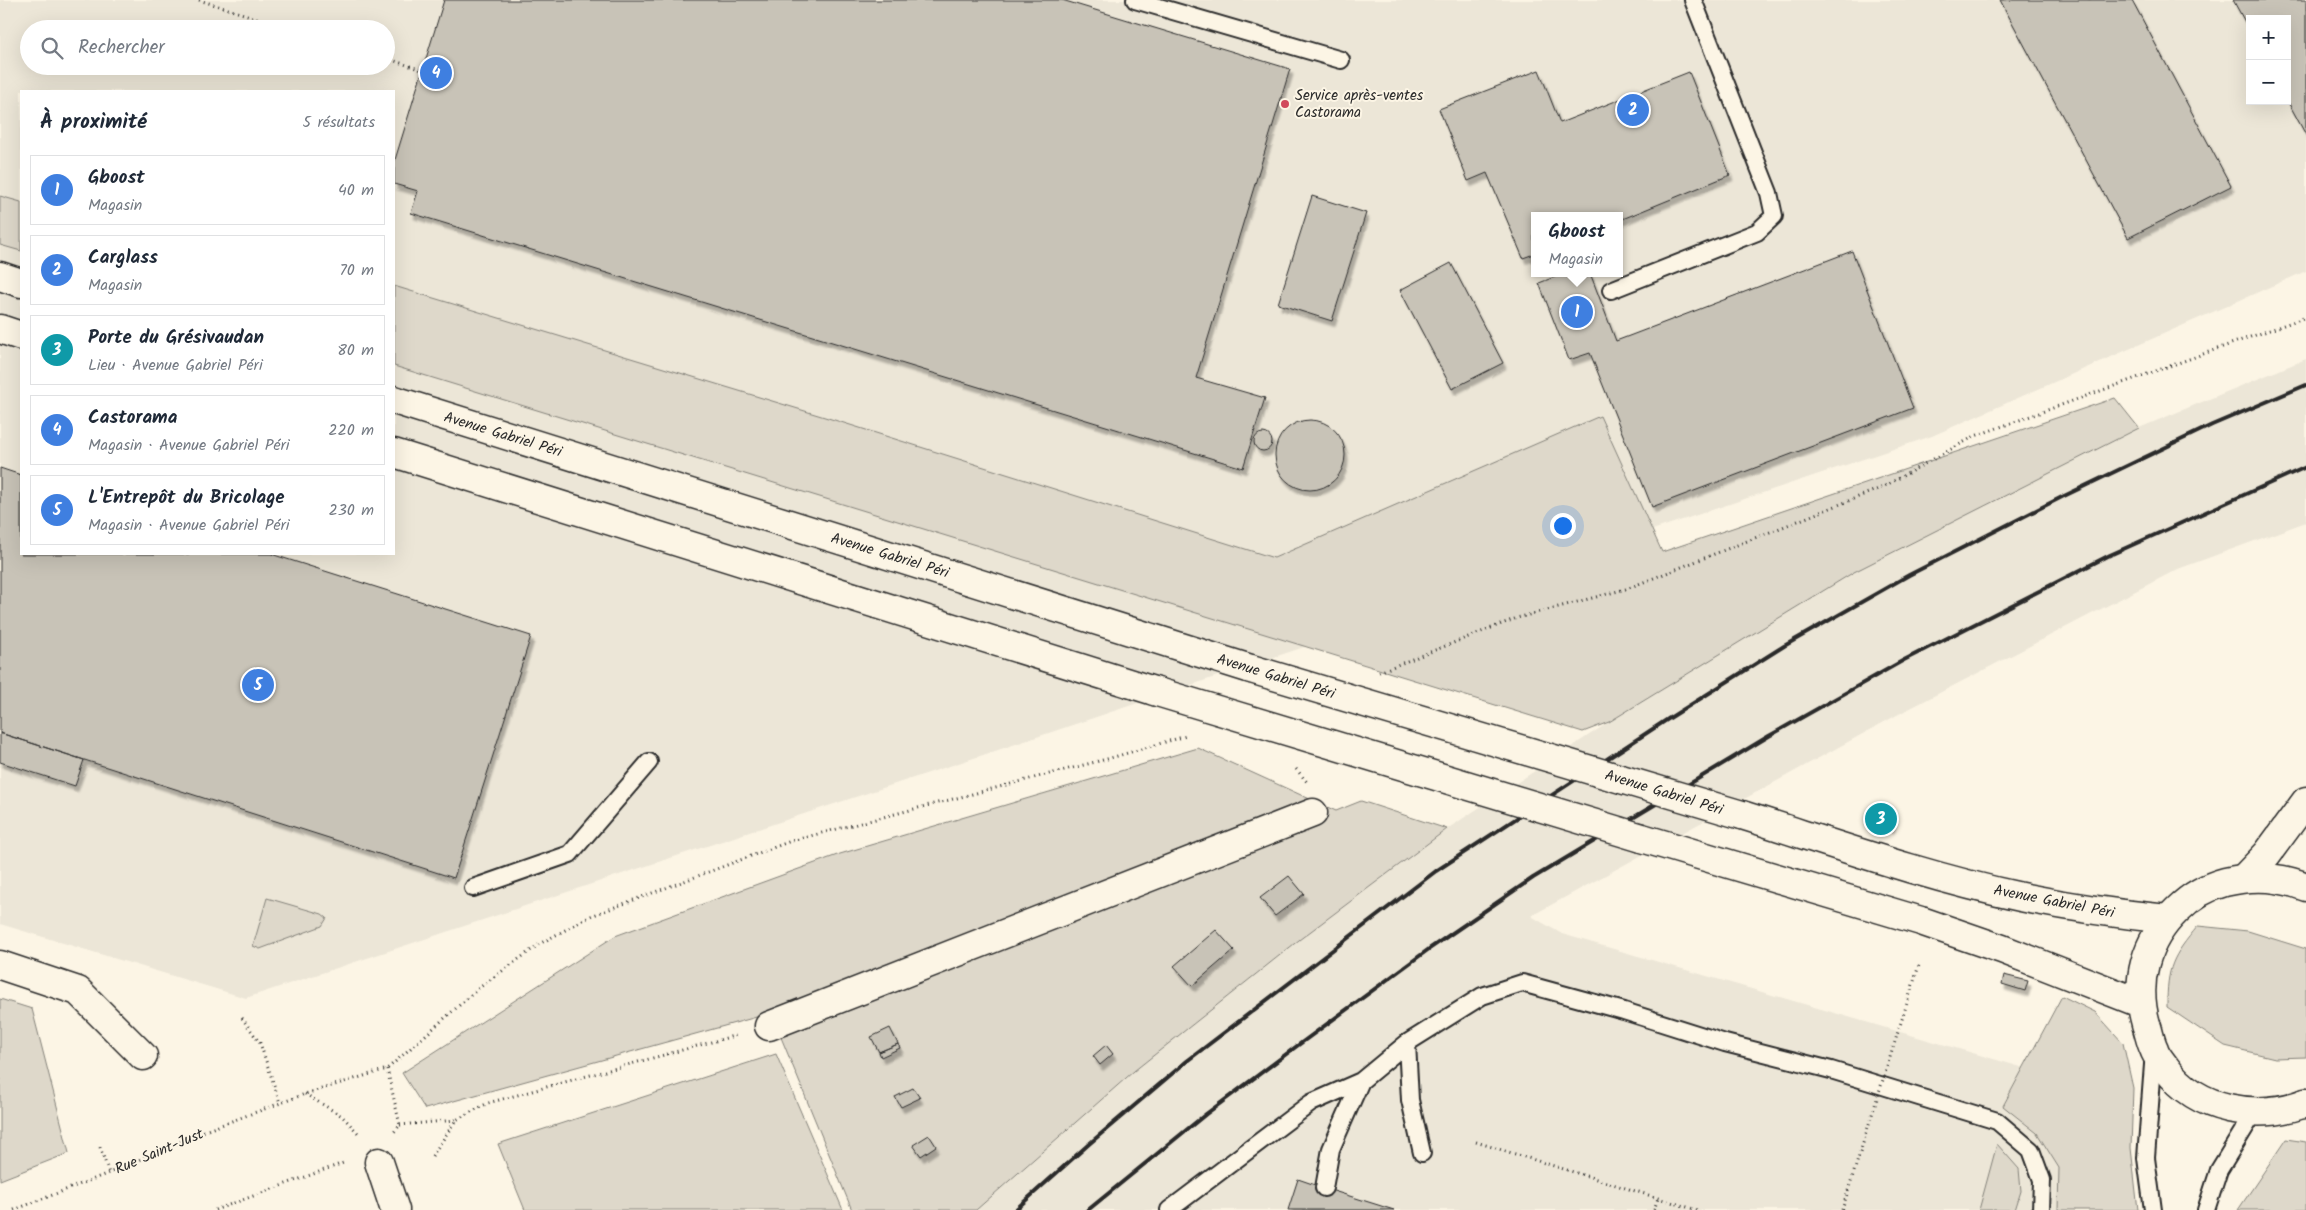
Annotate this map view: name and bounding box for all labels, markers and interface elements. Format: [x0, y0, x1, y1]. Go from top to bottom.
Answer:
map controls [2246, 15, 2291, 105]
button: + [2246, 15, 2291, 60]
search box [20, 20, 395, 75]
text: Rechercher [78, 33, 165, 63]
icon: search [38, 34, 66, 62]
pin: 4 [420, 54, 452, 92]
button: − [2246, 60, 2291, 105]
place label: Service après-ventes Castorama [1295, 84, 1424, 125]
pin: 2 [1617, 91, 1649, 129]
marker: Service après-ventes Castorama [1279, 98, 1291, 110]
text: À proximité [40, 106, 147, 139]
text: 5 résultats [303, 110, 375, 135]
text: Gboost [88, 163, 145, 193]
text: 1 [55, 178, 59, 203]
text: 40 m [338, 178, 374, 203]
text: Magasin [88, 193, 142, 218]
popup [1531, 212, 1623, 277]
text: Gboost [1549, 217, 1605, 247]
text: Carglass [88, 243, 158, 273]
text: Magasin [1549, 247, 1603, 272]
text: 2 [52, 258, 62, 283]
text: 70 m [339, 258, 374, 283]
text: Magasin [88, 273, 142, 298]
pin: 1 [1561, 293, 1593, 331]
text: Porte du Grésivaudan [88, 323, 264, 353]
text: 3 [53, 338, 61, 363]
text: 80 m [337, 338, 374, 363]
text: Lieu · Avenue Gabriel Péri [88, 353, 263, 378]
text: Castorama [88, 403, 177, 433]
street label: Avenue Gabriel Péri [441, 406, 566, 465]
text: 4 [53, 418, 61, 443]
text: 220 m [328, 418, 374, 443]
text: Magasin · Avenue Gabriel Péri [88, 433, 290, 458]
text: L'Entrepôt du Bricolage [88, 483, 285, 513]
text: 5 [53, 498, 61, 523]
text: 230 m [328, 498, 374, 523]
text: Magasin · Avenue Gabriel Péri [88, 513, 290, 538]
your location [1550, 513, 1576, 539]
street label: Avenue Gabriel Péri [828, 527, 953, 586]
street label: Avenue Gabriel Péri [1214, 648, 1339, 707]
pin: 5 [242, 666, 274, 704]
street label: Avenue Gabriel Péri [1602, 764, 1727, 823]
pin: 3 [1865, 800, 1897, 838]
street label: Avenue Gabriel Péri [1991, 879, 2118, 926]
street label: Rue Saint-Just [111, 1122, 208, 1181]

